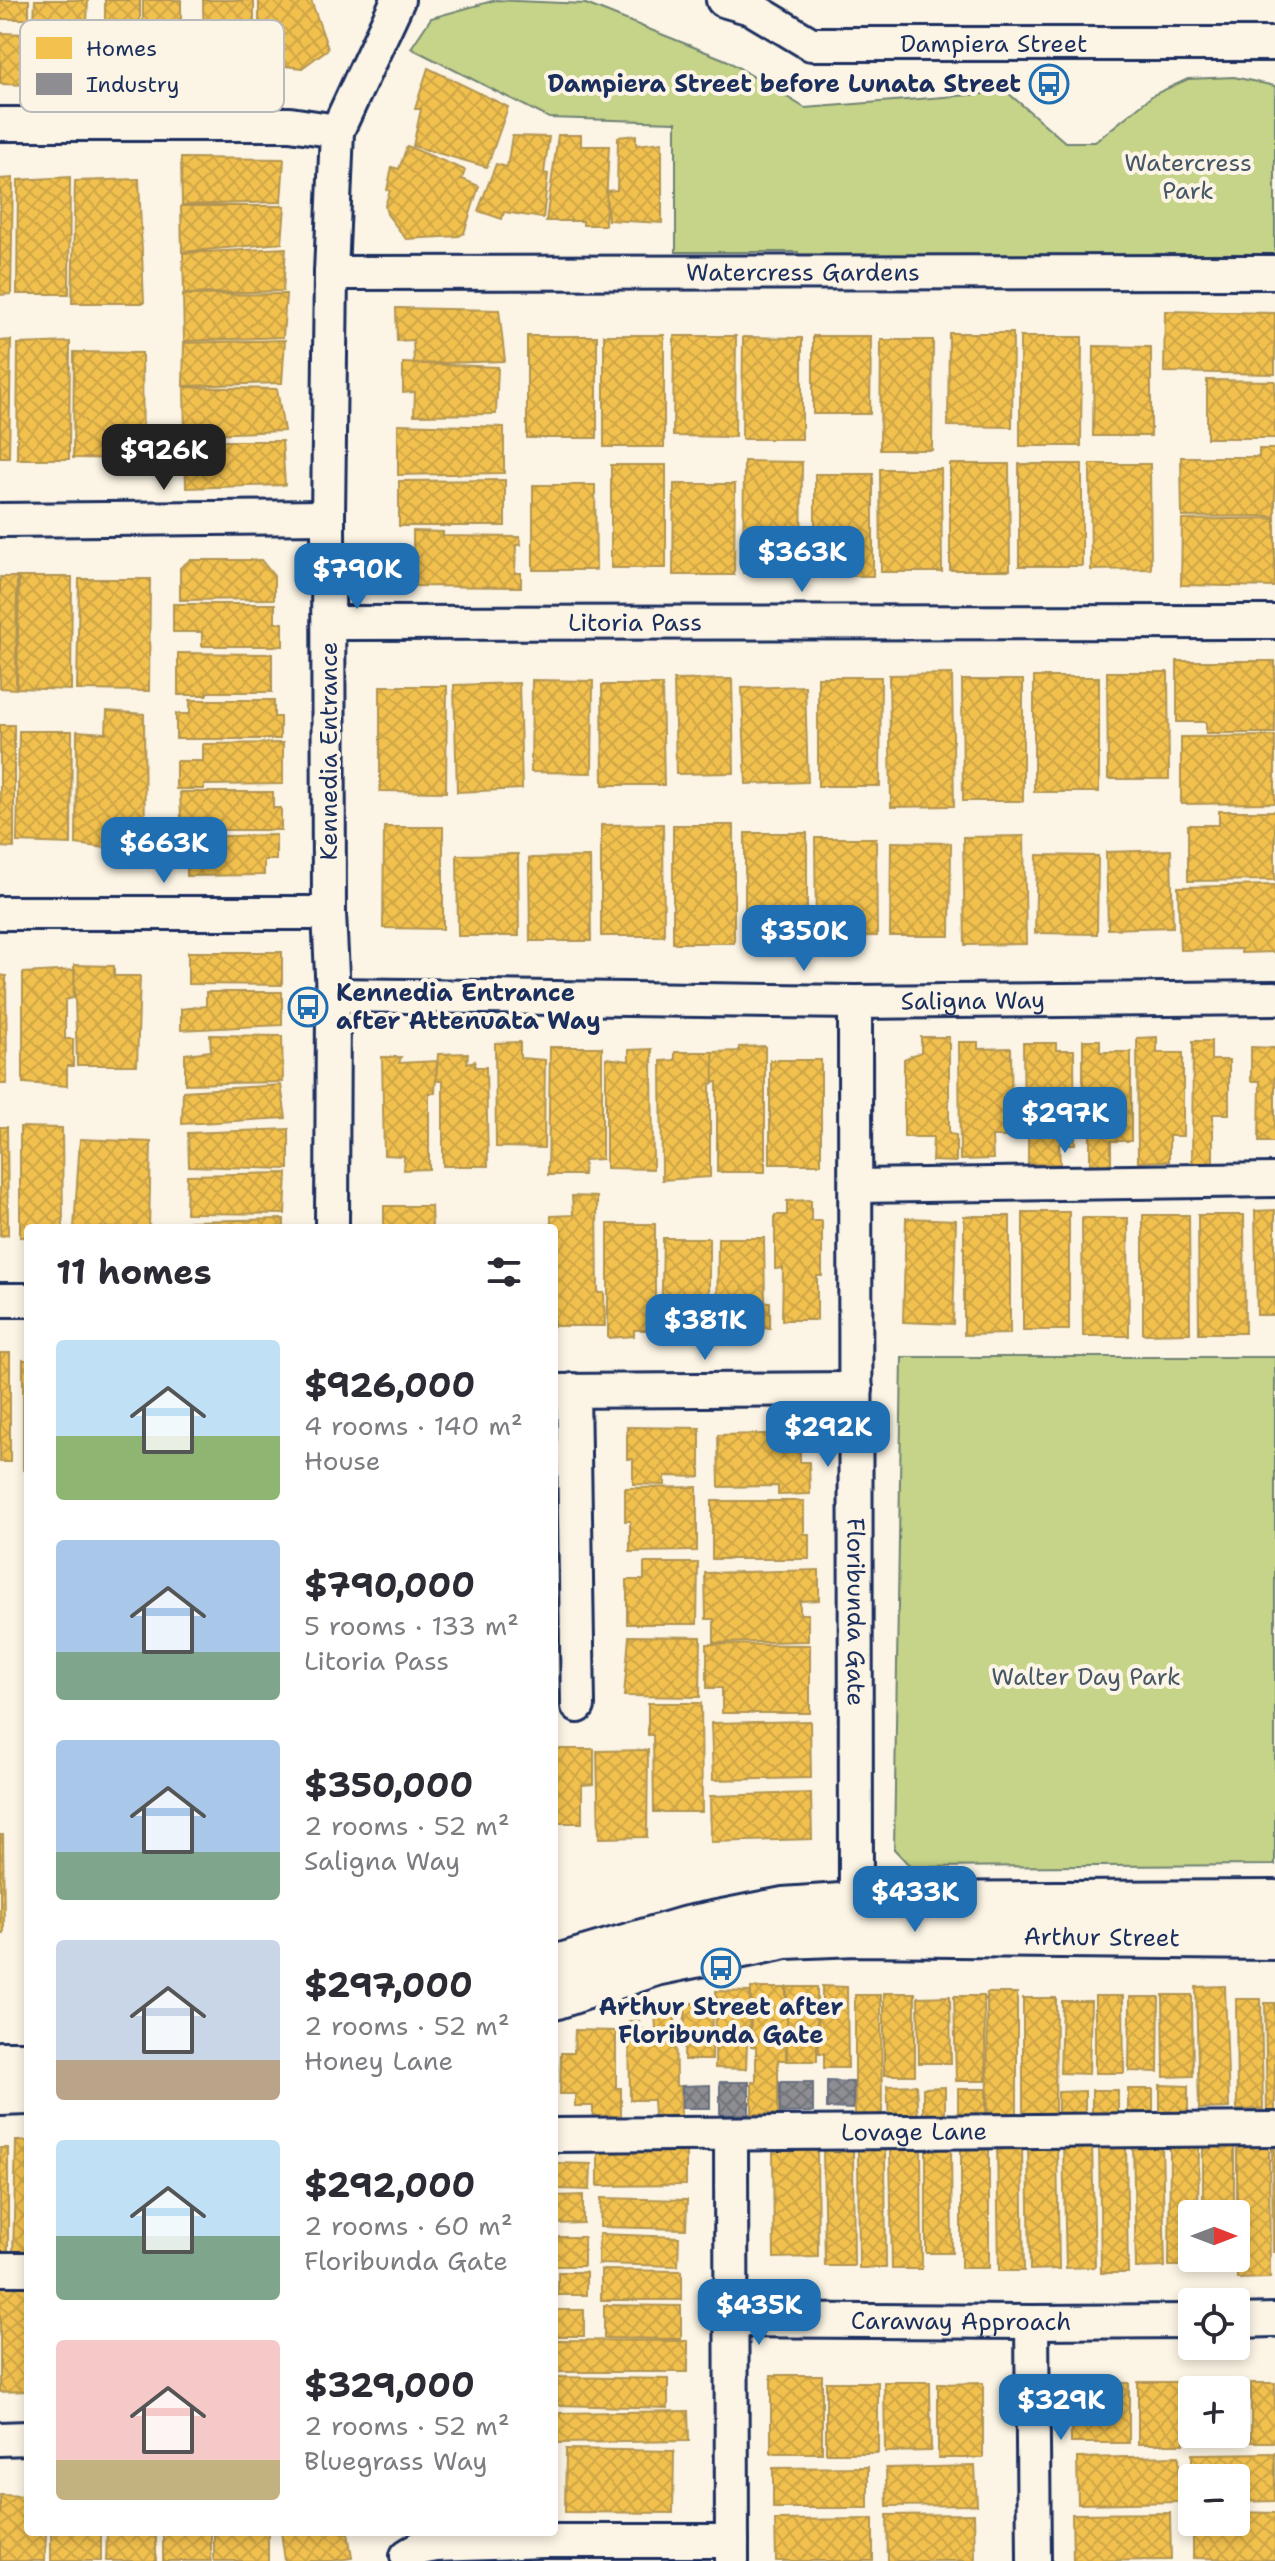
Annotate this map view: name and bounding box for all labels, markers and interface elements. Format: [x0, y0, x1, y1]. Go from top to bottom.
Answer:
legend [20, 20, 284, 112]
street label: Dampiera Street [900, 28, 1088, 60]
text: Homes [86, 34, 157, 63]
bus stop icon: Dampiera Street before Lunata Street [1028, 63, 1070, 105]
place label: Dampiera Street before Lunata Street [547, 68, 1021, 100]
text: Industry [86, 70, 179, 99]
park label: Watercress Park [1124, 147, 1252, 207]
street label: Watercress Gardens [686, 256, 920, 289]
pin: $926K [108, 424, 220, 492]
text: $926K [120, 432, 208, 467]
pin: $363K [746, 526, 858, 594]
text: $363K [757, 534, 847, 569]
pin: $790K [301, 543, 413, 611]
text: $790K [312, 551, 402, 586]
street label: Litoria Pass [568, 607, 702, 639]
street label: Kennedia Entrance [313, 642, 345, 860]
pin: $663K [108, 817, 220, 885]
text: $663K [119, 825, 209, 860]
pin: $350K [748, 905, 860, 973]
text: $350K [760, 913, 848, 948]
place label: Kennedia Entrance after Attenuata Way [336, 977, 601, 1037]
street label: Saligna Way [901, 984, 1045, 1018]
bus stop icon: Kennedia Entrance after Attenuata Way [287, 986, 329, 1028]
pin: $297K [1009, 1087, 1121, 1155]
text: $297K [1021, 1095, 1109, 1130]
text: 11 homes [56, 1249, 212, 1295]
icon: filters [482, 1250, 526, 1294]
pin: $381K [649, 1294, 761, 1362]
text: $381K [664, 1302, 746, 1337]
text: $926,000 [304, 1362, 475, 1408]
icon: home [120, 1372, 216, 1468]
pin: $292K [772, 1401, 884, 1469]
text: 4 rooms · 140 m² [304, 1408, 523, 1443]
text: $292K [784, 1409, 872, 1444]
text: House [304, 1443, 380, 1478]
street label: Floribunda Gate [840, 1518, 872, 1706]
text: $790,000 [304, 1562, 475, 1608]
icon: home [120, 1572, 216, 1668]
text: 5 rooms · 133 m² [304, 1608, 519, 1643]
text: Litoria Pass [304, 1643, 449, 1678]
park label: Walter Day Park [991, 1661, 1181, 1693]
text: $350,000 [304, 1762, 473, 1808]
icon: home [120, 1772, 216, 1868]
text: 2 rooms · 52 m² [304, 1808, 510, 1843]
text: Saligna Way [304, 1843, 460, 1878]
pin: $433K [859, 1866, 971, 1934]
text: $433K [871, 1874, 959, 1909]
street label: Arthur Street [1023, 1921, 1180, 1954]
bus stop icon: Arthur Street after Floribunda Gate [700, 1947, 742, 1989]
text: $297,000 [304, 1962, 473, 2008]
icon: home [120, 1972, 216, 2068]
place label: Arthur Street after Floribunda Gate [599, 1991, 843, 2051]
text: 2 rooms · 52 m² [304, 2008, 510, 2043]
text: Honey Lane [304, 2043, 453, 2078]
street label: Lovage Lane [841, 2115, 987, 2149]
text: $292,000 [304, 2162, 475, 2208]
icon: home [120, 2172, 216, 2268]
north arrow [1178, 2200, 1250, 2272]
map controls [1178, 2200, 1250, 2536]
text: 2 rooms · 60 m² [304, 2208, 513, 2243]
text: Floribunda Gate [304, 2243, 508, 2278]
pin: $435K [703, 2279, 815, 2347]
text: $435K [716, 2287, 802, 2322]
button: locate [1178, 2288, 1250, 2360]
street label: Caraway Approach [851, 2305, 1071, 2338]
text: $329,000 [304, 2362, 475, 2408]
icon: home [120, 2372, 216, 2468]
pin: $329K [1005, 2374, 1117, 2442]
button: + [1178, 2376, 1250, 2448]
text: $329K [1017, 2382, 1105, 2417]
text: 2 rooms · 52 m² [304, 2408, 510, 2443]
text: Bluegrass Way [304, 2443, 487, 2478]
button: − [1178, 2464, 1250, 2536]

